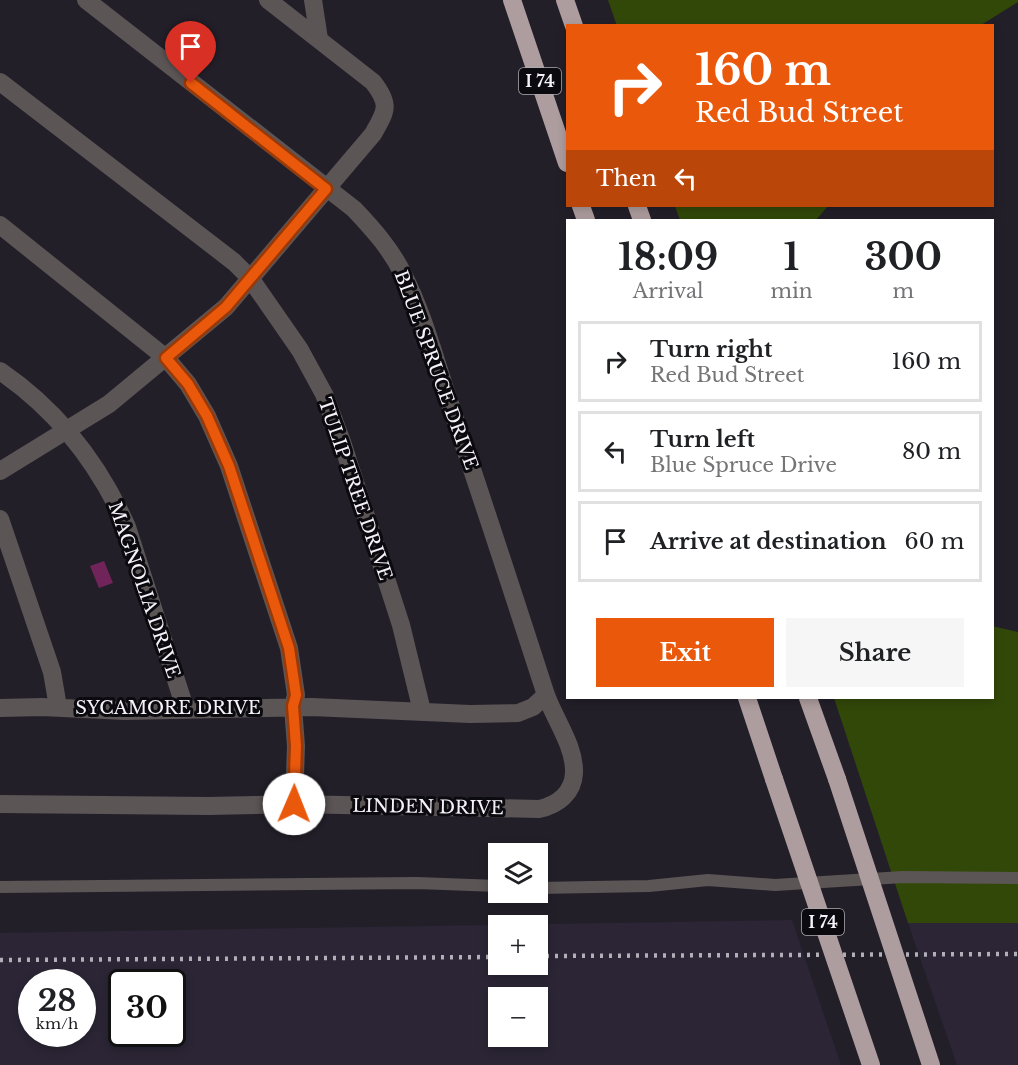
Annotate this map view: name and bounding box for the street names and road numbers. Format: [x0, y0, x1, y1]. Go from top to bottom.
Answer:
road number: I 74 [519, 68, 561, 94]
street label: BLUE SPRUCE DRIVE [390, 267, 482, 473]
street label: TULIP TREE DRIVE [313, 395, 397, 583]
street label: MAGNOLIA DRIVE [103, 499, 185, 681]
street label: SYCAMORE DRIVE [75, 697, 261, 719]
street label: LINDEN DRIVE [352, 795, 504, 819]
road number: I 74 [802, 909, 844, 935]

